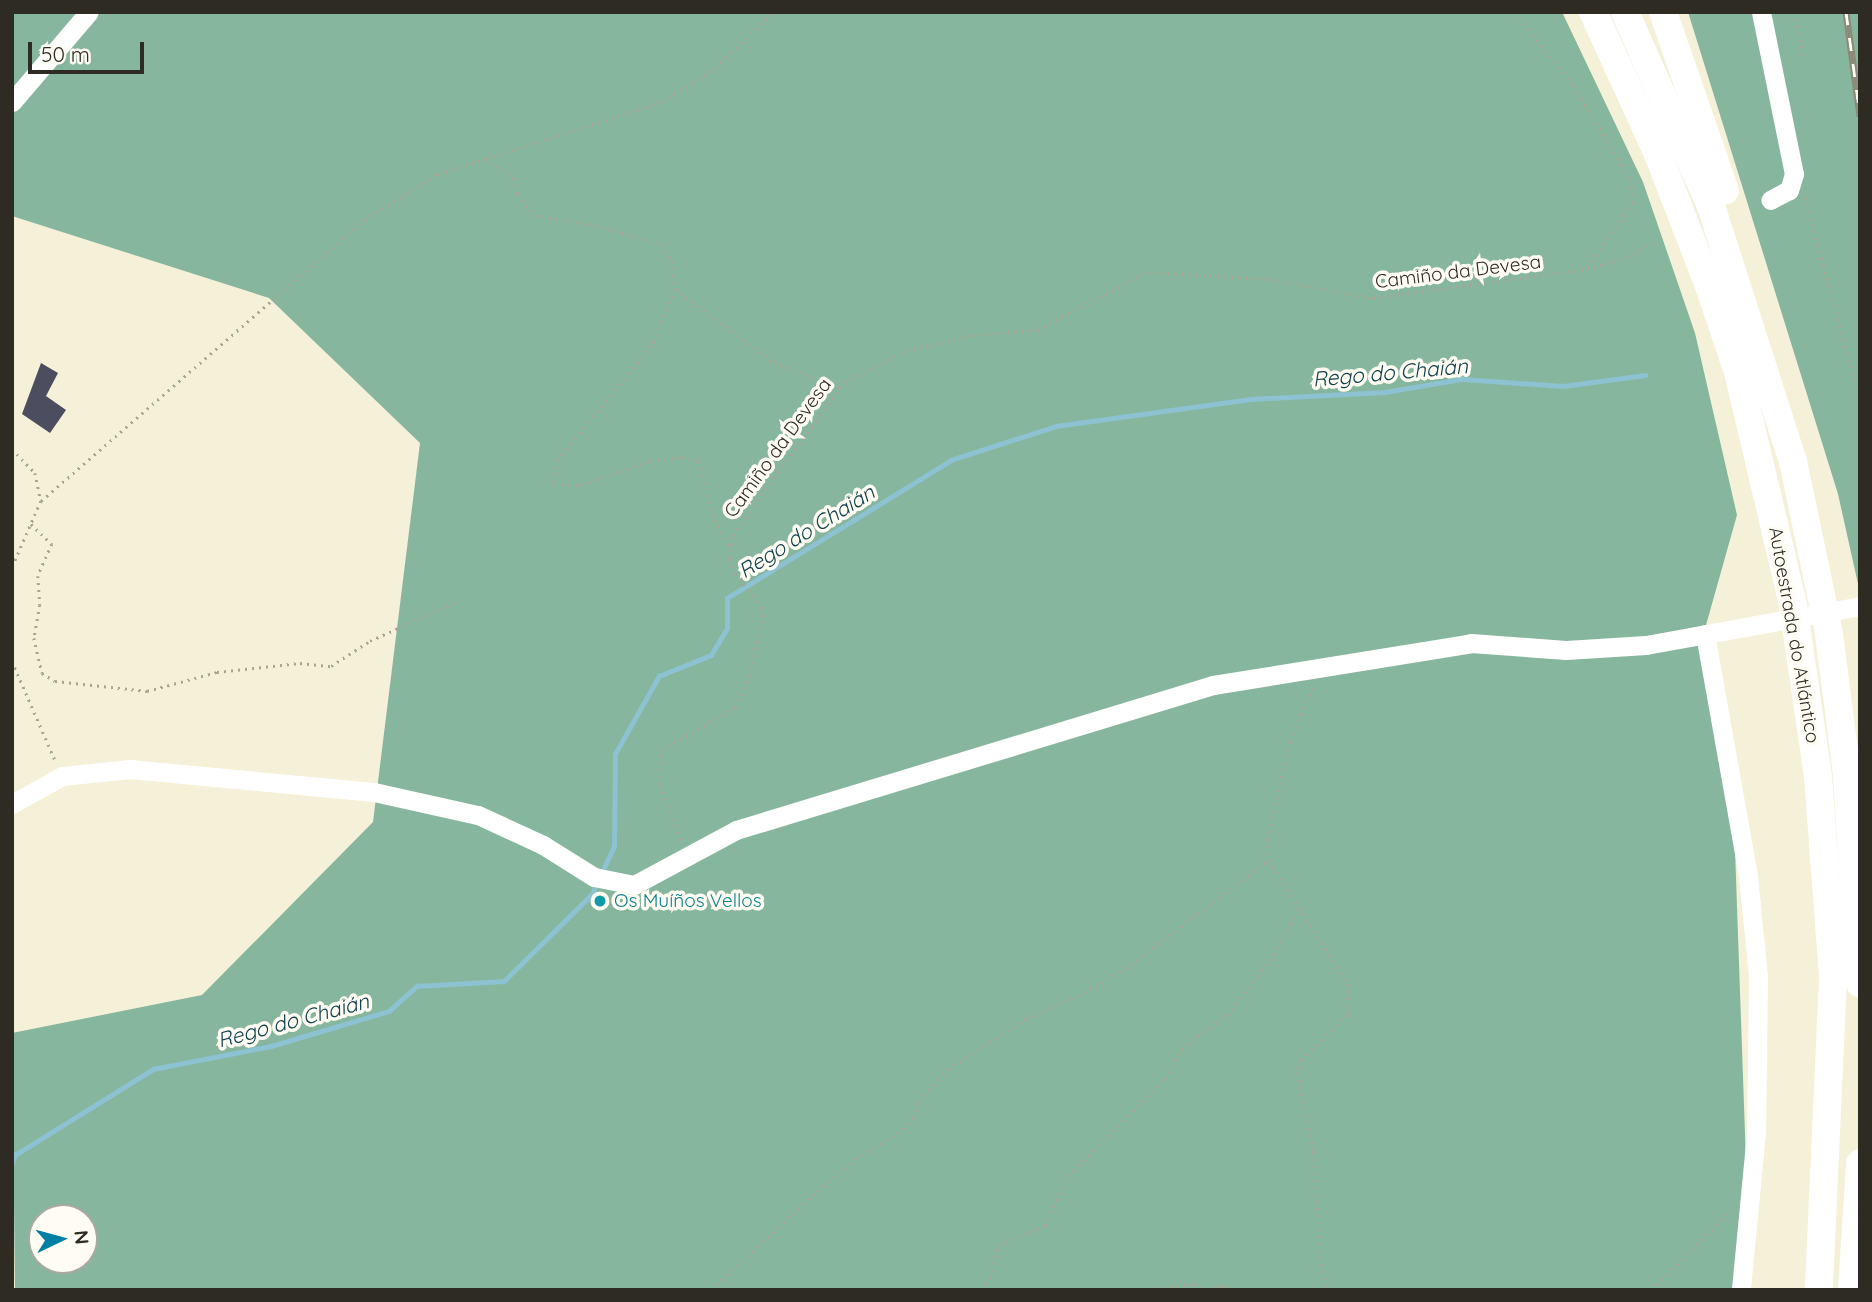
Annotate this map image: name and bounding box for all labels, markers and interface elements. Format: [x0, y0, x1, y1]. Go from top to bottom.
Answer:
scale bar [32, 28, 147, 72]
text: 50 m [41, 41, 90, 67]
street label: Camiño da Devesa [1374, 251, 1542, 293]
water label: Rego do Chaián [1311, 353, 1469, 391]
street label: Camiño da Devesa [720, 374, 836, 522]
water label: Rego do Chaián [733, 479, 879, 583]
street label: Autoestrada do Atlántico [1764, 525, 1824, 745]
place label: Os Muíños Vellos [614, 890, 762, 912]
marker: Os Muíños Vellos [592, 893, 608, 909]
water label: Rego do Chaián [215, 988, 371, 1052]
north arrow [28, 1204, 98, 1274]
text: N [69, 1229, 94, 1245]

